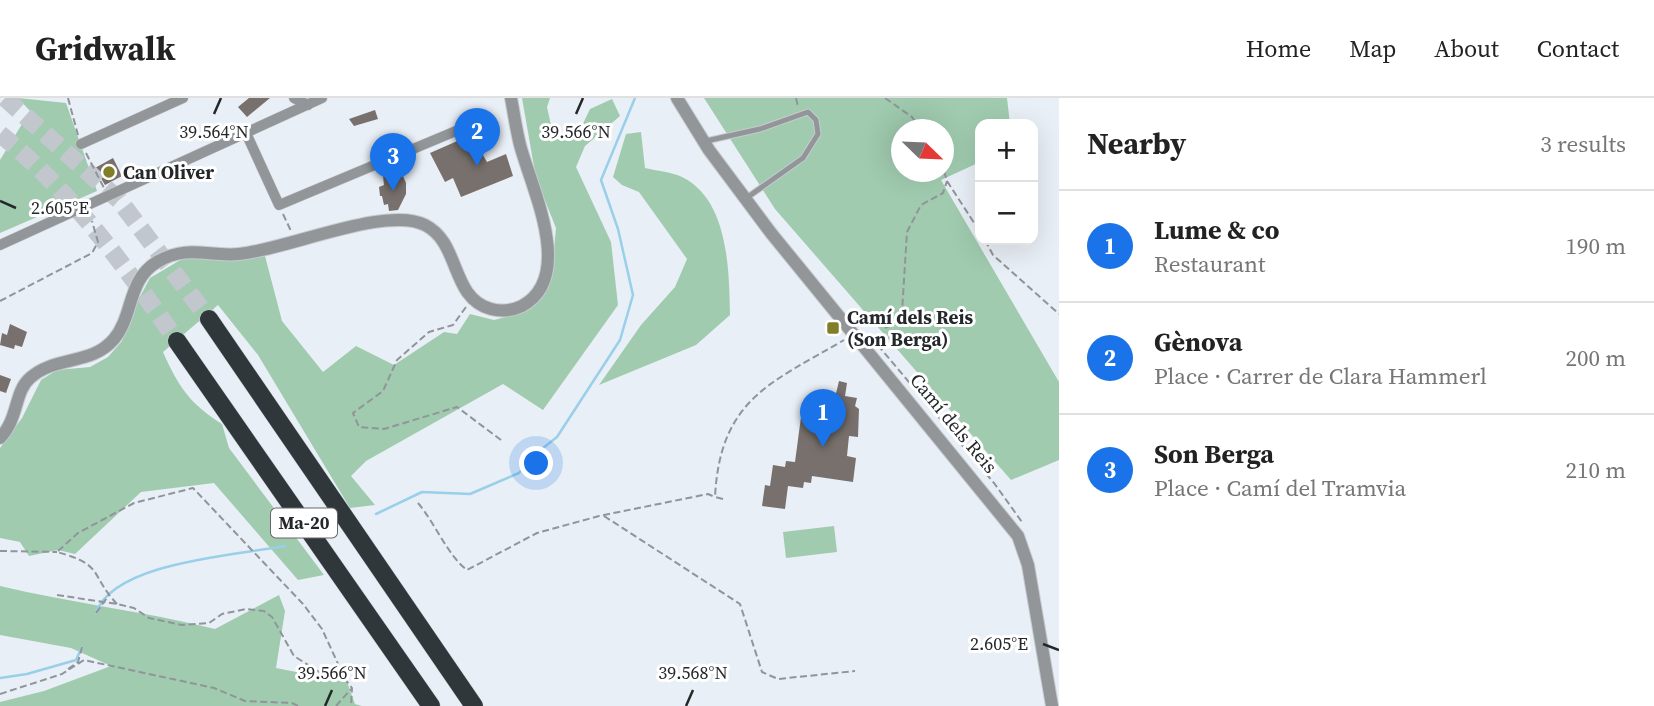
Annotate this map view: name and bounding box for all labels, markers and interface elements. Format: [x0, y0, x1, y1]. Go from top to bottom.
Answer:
text: Gridwalk [35, 26, 175, 71]
text: Home [1246, 32, 1311, 65]
text: Map [1349, 32, 1396, 65]
text: About [1434, 32, 1499, 65]
text: Contact [1537, 32, 1619, 65]
pin: 2 [454, 108, 500, 166]
text: 39.564°N [179, 119, 249, 144]
text: 39.566°N [541, 119, 611, 144]
north arrow [891, 119, 954, 182]
map controls [975, 119, 1038, 245]
button: + [975, 119, 1038, 182]
text: Nearby [1087, 123, 1186, 164]
text: 3 results [1540, 128, 1626, 160]
pin: 3 [370, 133, 416, 191]
place label: Can Oliver [123, 159, 214, 185]
marker: Can Oliver [101, 164, 117, 180]
button: − [975, 182, 1038, 245]
text: 2.605°E [31, 195, 89, 220]
text: Lume & co [1154, 212, 1279, 248]
text: 1 [1104, 230, 1116, 262]
text: 190 m [1565, 230, 1626, 262]
text: Restaurant [1154, 248, 1265, 280]
place label: Camí dels Reis (Son Berga) [847, 304, 973, 352]
marker: Camí dels Reis (Son Berga) [825, 320, 841, 336]
text: Gènova [1154, 324, 1242, 360]
text: 2 [1104, 342, 1116, 374]
text: 200 m [1565, 342, 1626, 374]
text: Place · Carrer de Clara Hammerl [1154, 360, 1487, 392]
street label: Camí dels Reis [904, 367, 1004, 479]
pin: 1 [800, 389, 846, 447]
text: Son Berga [1154, 436, 1274, 472]
your location [519, 446, 553, 480]
text: 3 [1104, 454, 1116, 486]
text: 210 m [1565, 454, 1626, 486]
text: Place · Camí del Tramvia [1154, 472, 1406, 504]
road number: Ma-20 [271, 508, 337, 538]
text: 2.605°E [970, 631, 1028, 656]
text: 39.566°N [297, 660, 367, 685]
text: 39.568°N [658, 660, 728, 685]

